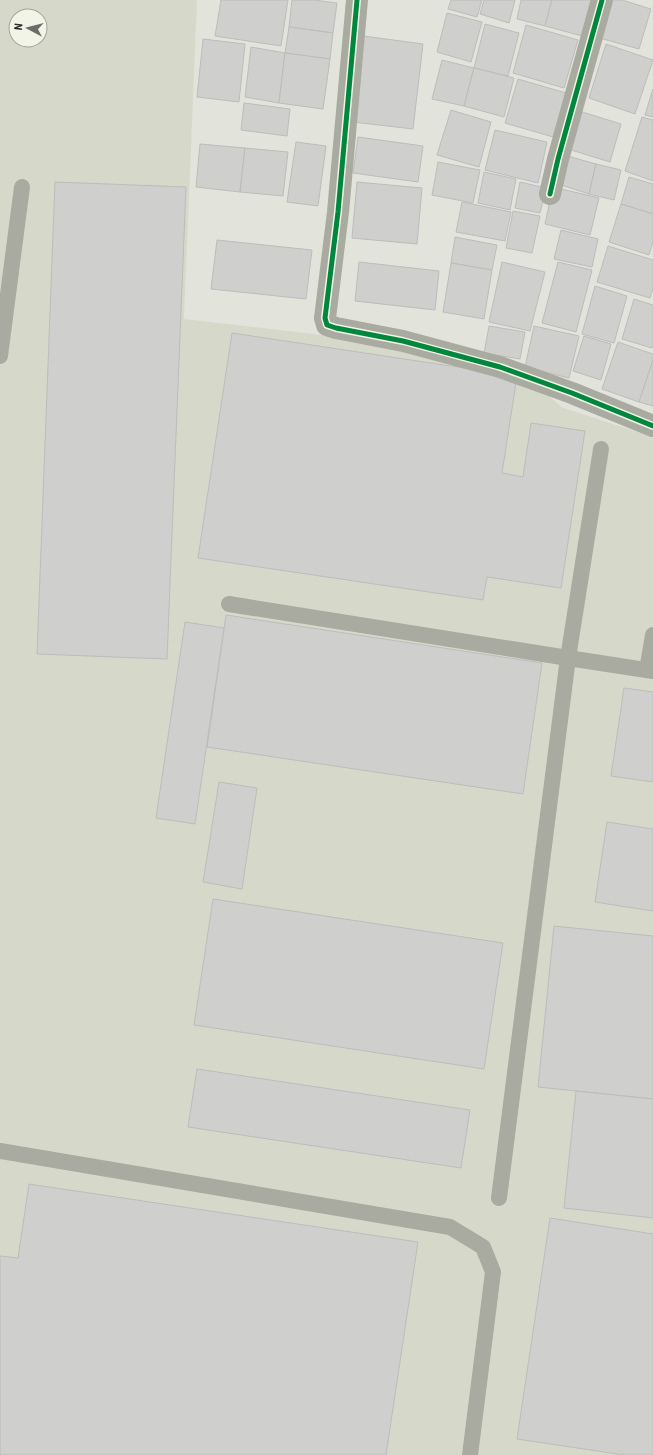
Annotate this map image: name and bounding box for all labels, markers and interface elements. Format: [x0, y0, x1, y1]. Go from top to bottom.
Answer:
north arrow [8, 8, 48, 48]
text: N [12, 22, 25, 31]

